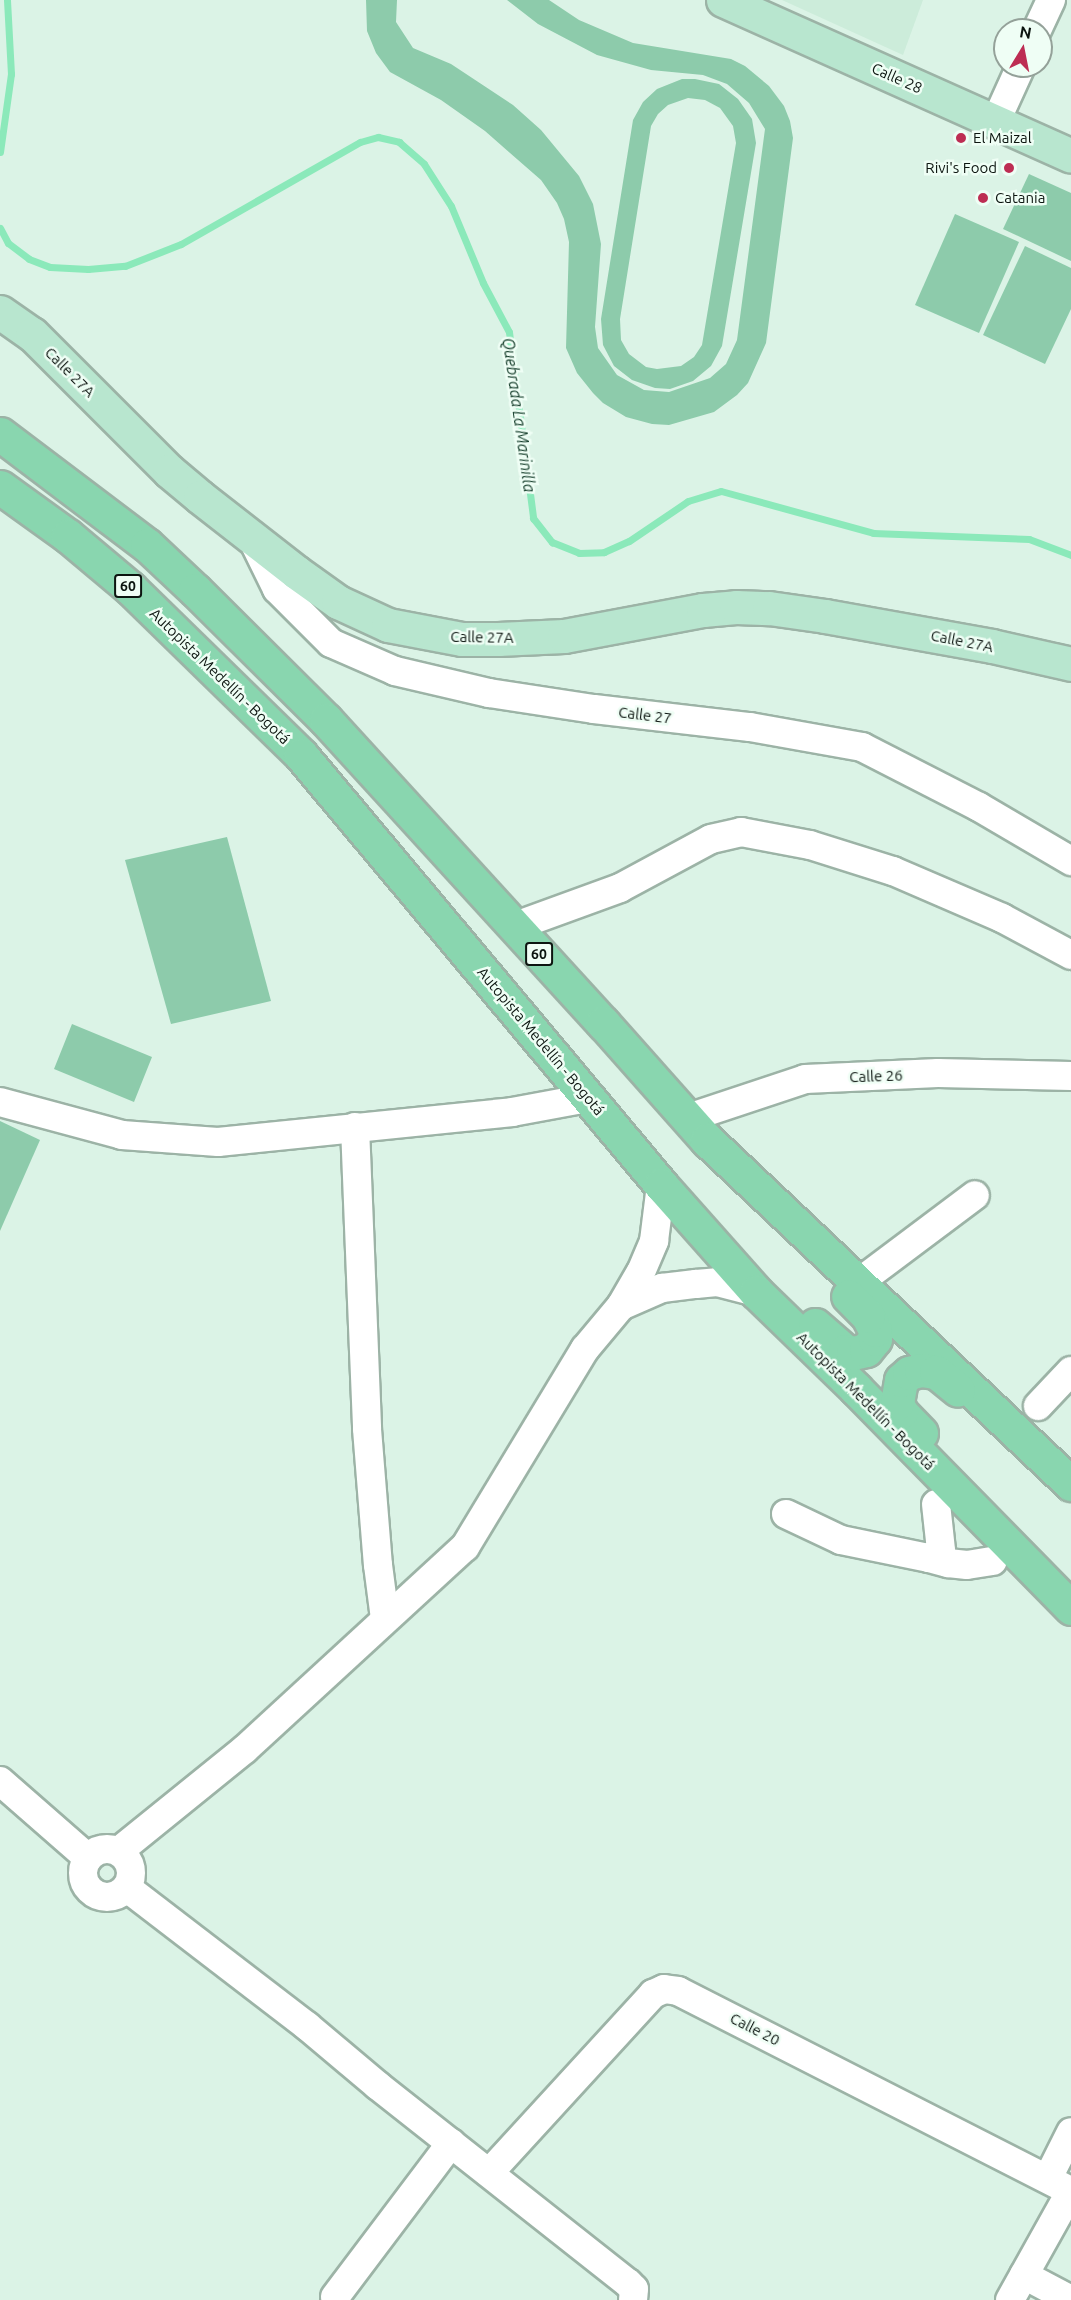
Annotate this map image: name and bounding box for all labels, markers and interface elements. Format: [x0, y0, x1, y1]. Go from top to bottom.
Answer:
north arrow [993, 18, 1053, 78]
text: N [1018, 22, 1033, 42]
street label: Calle 28 [869, 59, 925, 97]
place label: El Maizal [973, 129, 1032, 147]
marker: El Maizal [954, 131, 968, 145]
place label: Rivi's Food [925, 159, 997, 177]
marker: Rivi's Food [1002, 161, 1016, 175]
place label: Catania [995, 189, 1045, 207]
marker: Catania [976, 191, 990, 205]
water label: Quebrada La Marinilla [499, 337, 539, 493]
street label: Calle 27A [41, 343, 99, 401]
road number: 60 [113, 575, 143, 597]
street label: Autopista Medellín - Bogotá [146, 604, 294, 748]
street label: Calle 27A [929, 626, 995, 656]
street label: Calle 27A [450, 627, 514, 647]
street label: Calle 27 [617, 703, 673, 727]
road number: 60 [524, 943, 554, 965]
street label: Autopista Medellín - Bogotá [474, 963, 608, 1119]
street label: Calle 26 [849, 1066, 903, 1086]
street label: Autopista Medellín - Bogotá [793, 1328, 939, 1474]
street label: Calle 20 [727, 2009, 783, 2049]

